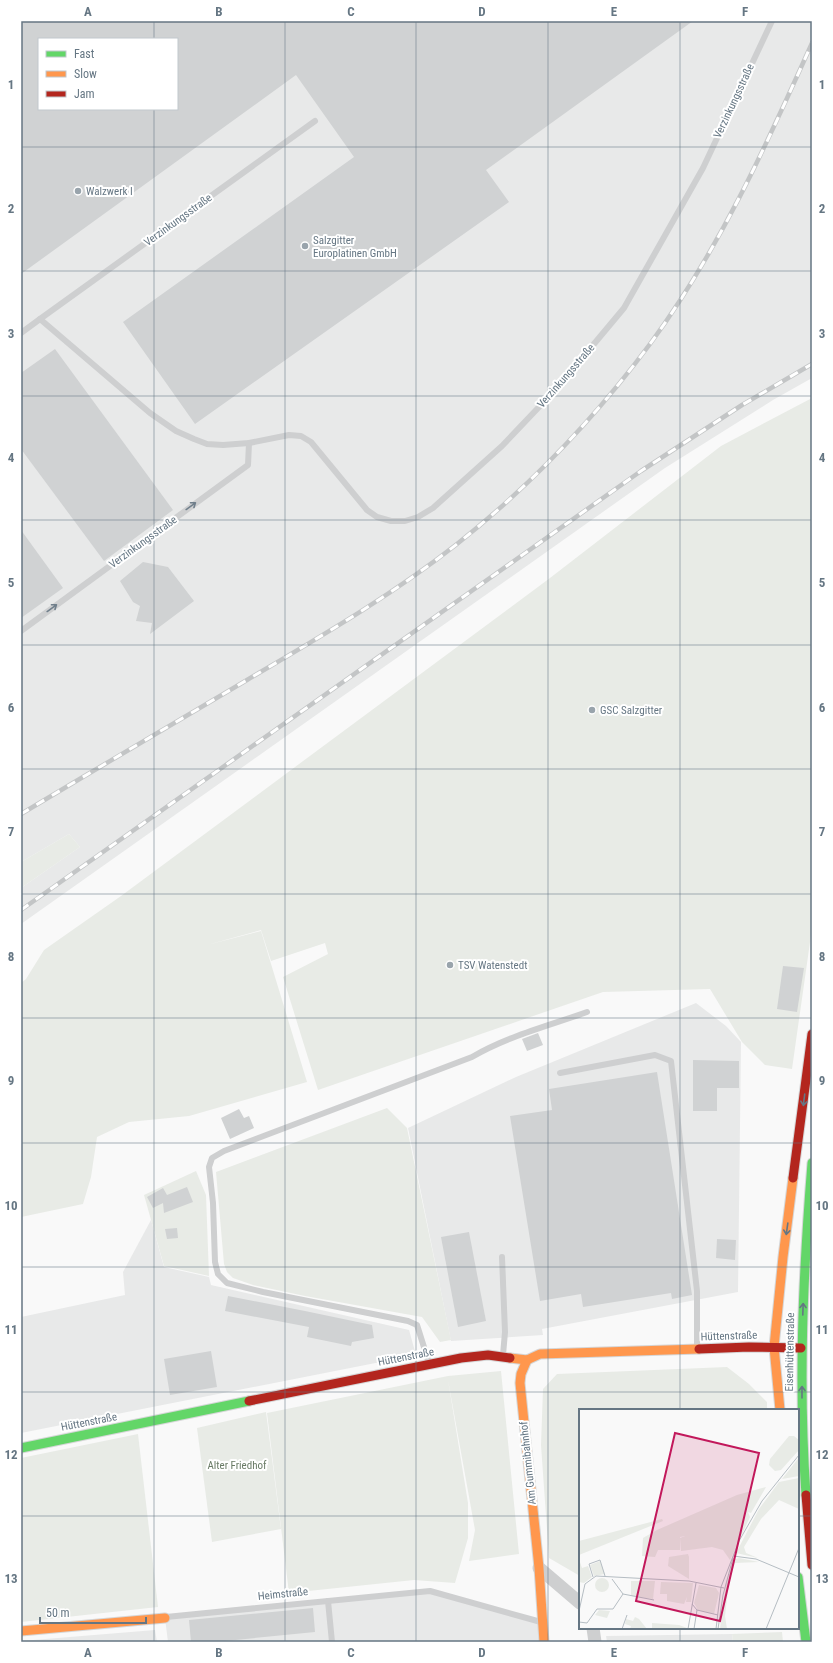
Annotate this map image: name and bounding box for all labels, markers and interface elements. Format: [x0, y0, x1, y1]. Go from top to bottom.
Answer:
text: A [84, 4, 92, 19]
text: B [215, 4, 223, 19]
text: C [347, 4, 355, 19]
text: D [478, 4, 486, 19]
text: E [611, 4, 618, 19]
text: F [742, 4, 748, 19]
legend [38, 38, 178, 110]
text: Fast [74, 47, 95, 61]
street label: Verzinkungsstraße [711, 62, 757, 140]
text: Slow [74, 67, 97, 81]
text: 1 [8, 77, 14, 92]
text: 1 [819, 77, 825, 92]
text: Jam [74, 87, 95, 101]
place label: Walzwerk I [86, 185, 133, 198]
marker: Walzwerk I [73, 186, 83, 196]
street label: Verzinkungsstraße [142, 191, 214, 249]
text: 2 [8, 201, 15, 216]
text: 2 [819, 201, 826, 216]
place label: Salzgitter Europlatinen GmbH [313, 234, 397, 260]
marker: Salzgitter Europlatinen GmbH [300, 241, 310, 251]
text: 3 [8, 326, 14, 341]
text: 3 [819, 326, 825, 341]
street label: Verzinkungsstraße [535, 341, 597, 411]
text: 4 [8, 450, 15, 465]
text: 4 [819, 450, 826, 465]
one-way arrow [186, 502, 197, 511]
street label: Verzinkungsstraße [107, 513, 179, 571]
text: 5 [8, 575, 15, 590]
text: 5 [819, 575, 826, 590]
one-way arrow [47, 604, 58, 612]
text: 6 [8, 700, 15, 715]
text: 6 [819, 700, 826, 715]
place label: GSC Salzgitter [600, 704, 663, 717]
marker: GSC Salzgitter [587, 705, 597, 715]
text: 7 [8, 824, 15, 839]
text: 7 [819, 824, 826, 839]
text: 8 [8, 949, 14, 964]
text: 8 [819, 949, 825, 964]
place label: TSV Watenstedt [458, 959, 527, 972]
marker: TSV Watenstedt [445, 960, 455, 970]
text: 9 [8, 1073, 14, 1088]
text: 9 [819, 1073, 825, 1088]
one-way arrow [800, 1093, 807, 1106]
text: 10 [4, 1198, 18, 1213]
text: 10 [815, 1198, 829, 1213]
one-way arrow [783, 1222, 791, 1235]
one-way arrow [799, 1303, 807, 1316]
street label: Eisenhüttenstraße [783, 1313, 797, 1391]
text: 11 [4, 1322, 18, 1337]
text: 11 [815, 1322, 829, 1337]
street label: Hüttenstraße [700, 1329, 758, 1343]
street label: Hüttenstraße [377, 1345, 435, 1369]
one-way arrow [798, 1386, 806, 1399]
inset map [579, 1409, 799, 1629]
street label: Hüttenstraße [60, 1410, 118, 1434]
street label: Am Gummibahnhof [517, 1420, 539, 1505]
text: 12 [4, 1447, 18, 1462]
text: 12 [815, 1447, 829, 1462]
park label: Alter Friedhof [207, 1459, 267, 1472]
text: 13 [4, 1571, 18, 1586]
text: 13 [815, 1571, 829, 1586]
street label: Heimstraße [257, 1585, 309, 1603]
scale bar [40, 1599, 146, 1625]
text: 50 m [46, 1606, 70, 1620]
text: A [84, 1645, 92, 1660]
text: B [215, 1645, 223, 1660]
text: C [347, 1645, 355, 1660]
text: D [478, 1645, 486, 1660]
text: E [611, 1645, 618, 1660]
text: F [742, 1645, 748, 1660]

